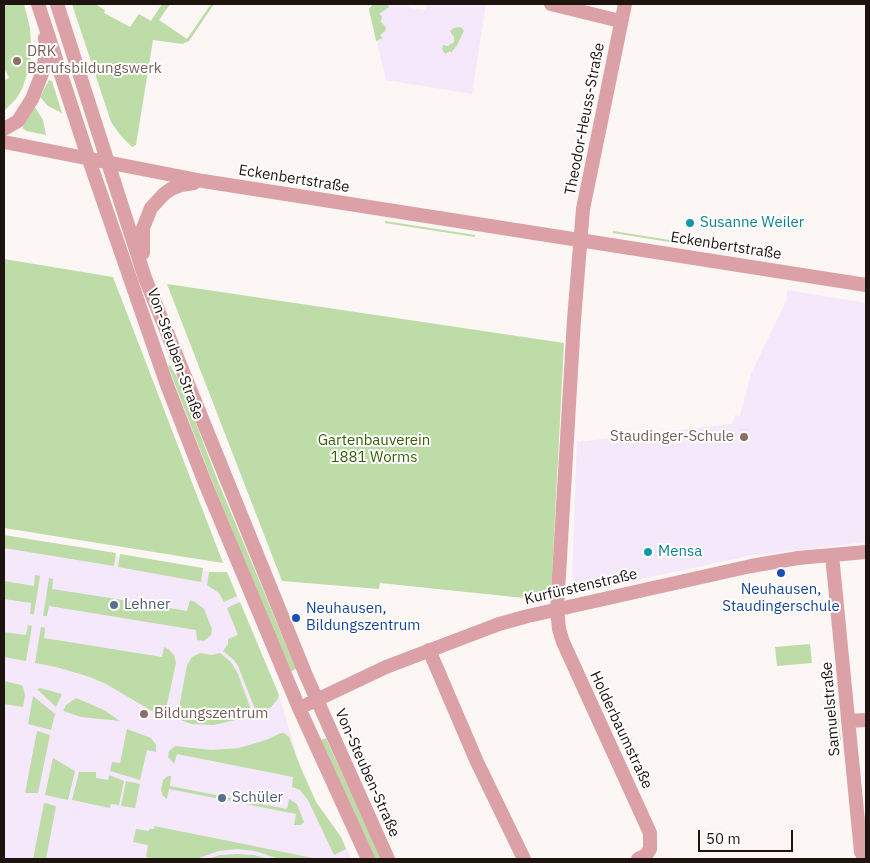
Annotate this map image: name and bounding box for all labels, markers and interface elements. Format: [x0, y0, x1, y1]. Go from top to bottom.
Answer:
street label: Theodor-Heuss-Straße [561, 41, 609, 197]
place label: DRK Berufsbildungswerk [27, 43, 162, 78]
marker: DRK Berufsbildungswerk [11, 55, 23, 67]
street label: Eckenbertstraße [237, 161, 351, 197]
place label: Susanne Weiler [700, 214, 804, 232]
marker: Susanne Weiler [684, 217, 696, 229]
street label: Eckenbertstraße [669, 228, 783, 264]
street label: Von-Steuben-Straße [143, 286, 207, 422]
place label: Staudinger-Schule [610, 428, 734, 446]
marker: Staudinger-Schule [738, 431, 750, 443]
park label: Gartenbauverein 1881 Worms [318, 432, 430, 467]
place label: Mensa [658, 543, 702, 561]
marker: Mensa [642, 546, 654, 558]
street label: Kurfürstenstraße [523, 565, 639, 609]
marker: Neuhausen, Staudingerschule [775, 567, 787, 579]
place label: Neuhausen, Staudingerschule [722, 581, 840, 616]
place label: Lehner [124, 596, 170, 614]
marker: Lehner [108, 599, 120, 611]
place label: Neuhausen, Bildungszentrum [306, 600, 420, 635]
marker: Neuhausen, Bildungszentrum [290, 612, 302, 624]
street label: Samuelstraße [818, 661, 844, 757]
street label: Holderbaumstraße [586, 668, 656, 792]
place label: Bildungszentrum [154, 705, 268, 723]
street label: Von-Steuben-Straße [331, 706, 403, 840]
marker: Bildungszentrum [138, 708, 150, 720]
place label: Schüler [232, 789, 283, 807]
marker: Schüler [216, 792, 228, 804]
scale bar [700, 820, 795, 852]
text: 50 m [706, 829, 741, 848]

